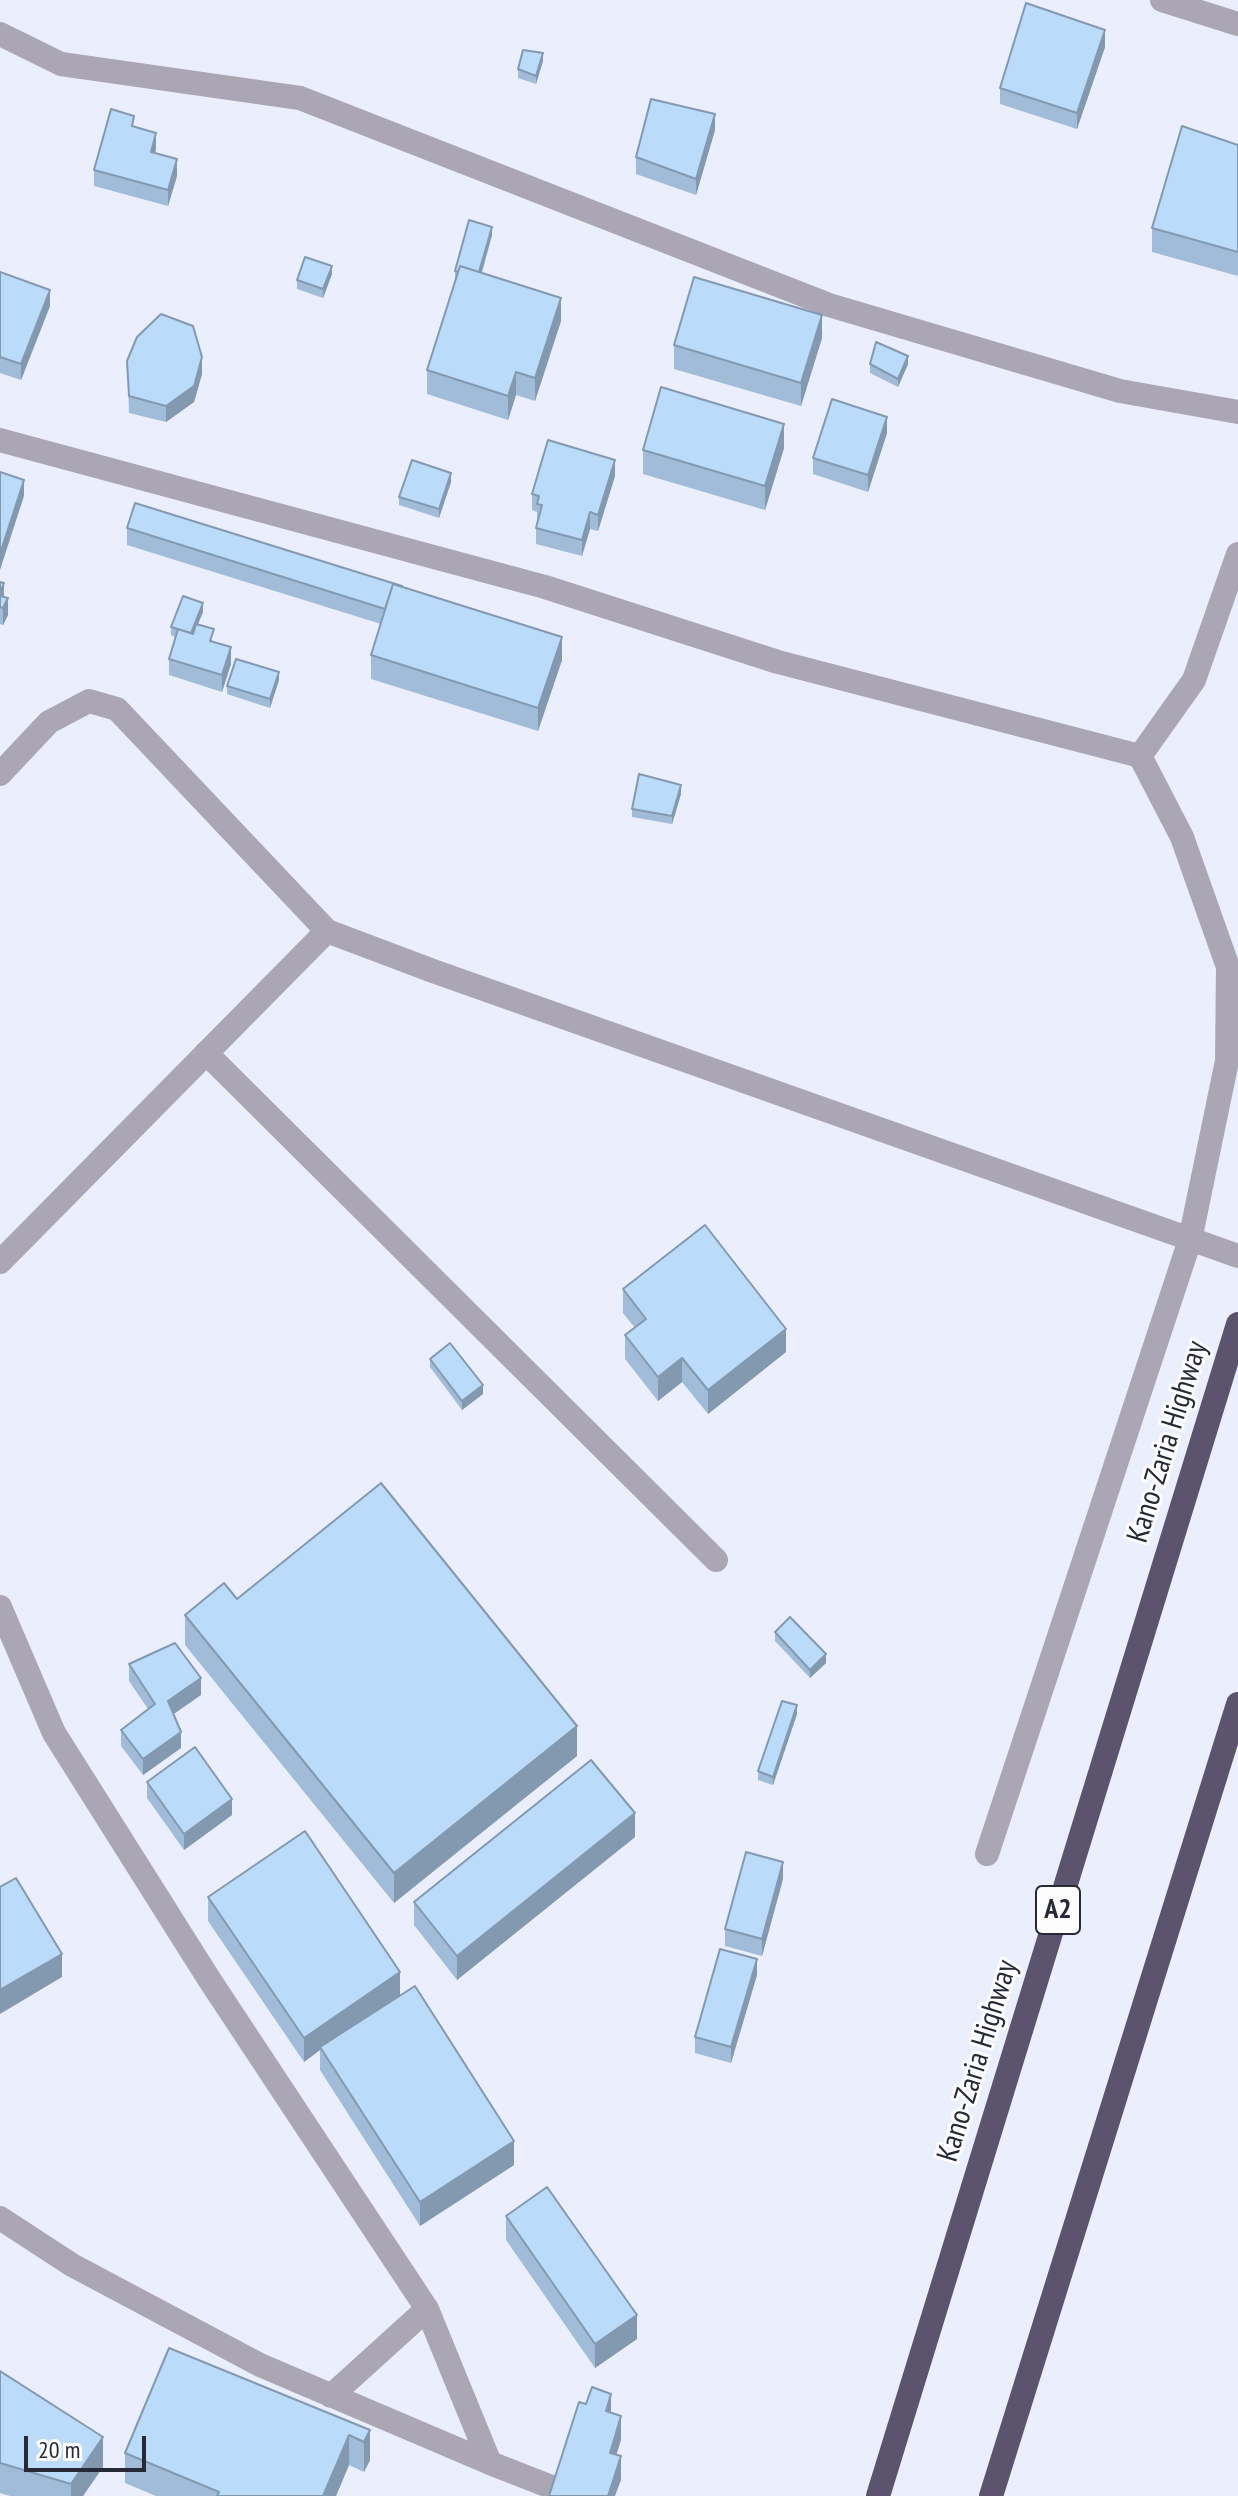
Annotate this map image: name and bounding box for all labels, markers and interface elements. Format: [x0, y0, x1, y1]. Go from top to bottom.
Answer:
street label: Kano-Zaria Highway [1120, 1337, 1216, 1547]
road number: A2 [1036, 1886, 1080, 1934]
street label: Kano-Zaria Highway [930, 1956, 1026, 2166]
scale bar [28, 2420, 150, 2470]
text: 20 m [38, 2434, 80, 2465]

